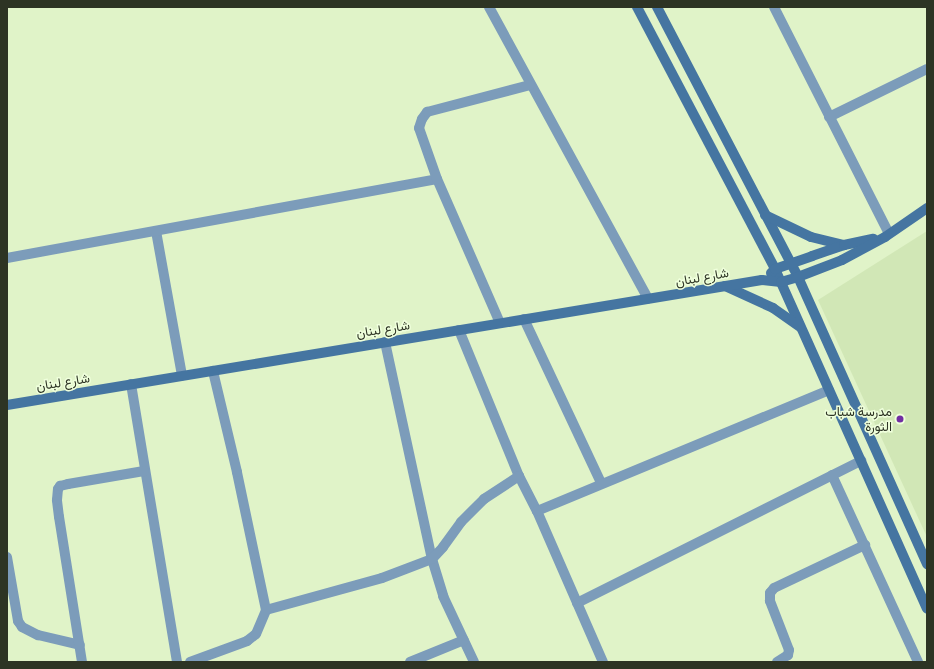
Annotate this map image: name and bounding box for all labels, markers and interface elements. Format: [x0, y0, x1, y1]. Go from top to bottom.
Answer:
street label: شارع لبنان [674, 265, 730, 289]
street label: شارع لبنان [355, 317, 411, 341]
street label: شارع لبنان [35, 370, 91, 394]
place label: مدرسة شباب الثورة [825, 404, 892, 435]
marker: مدرسة شباب الثورة [895, 414, 905, 424]

